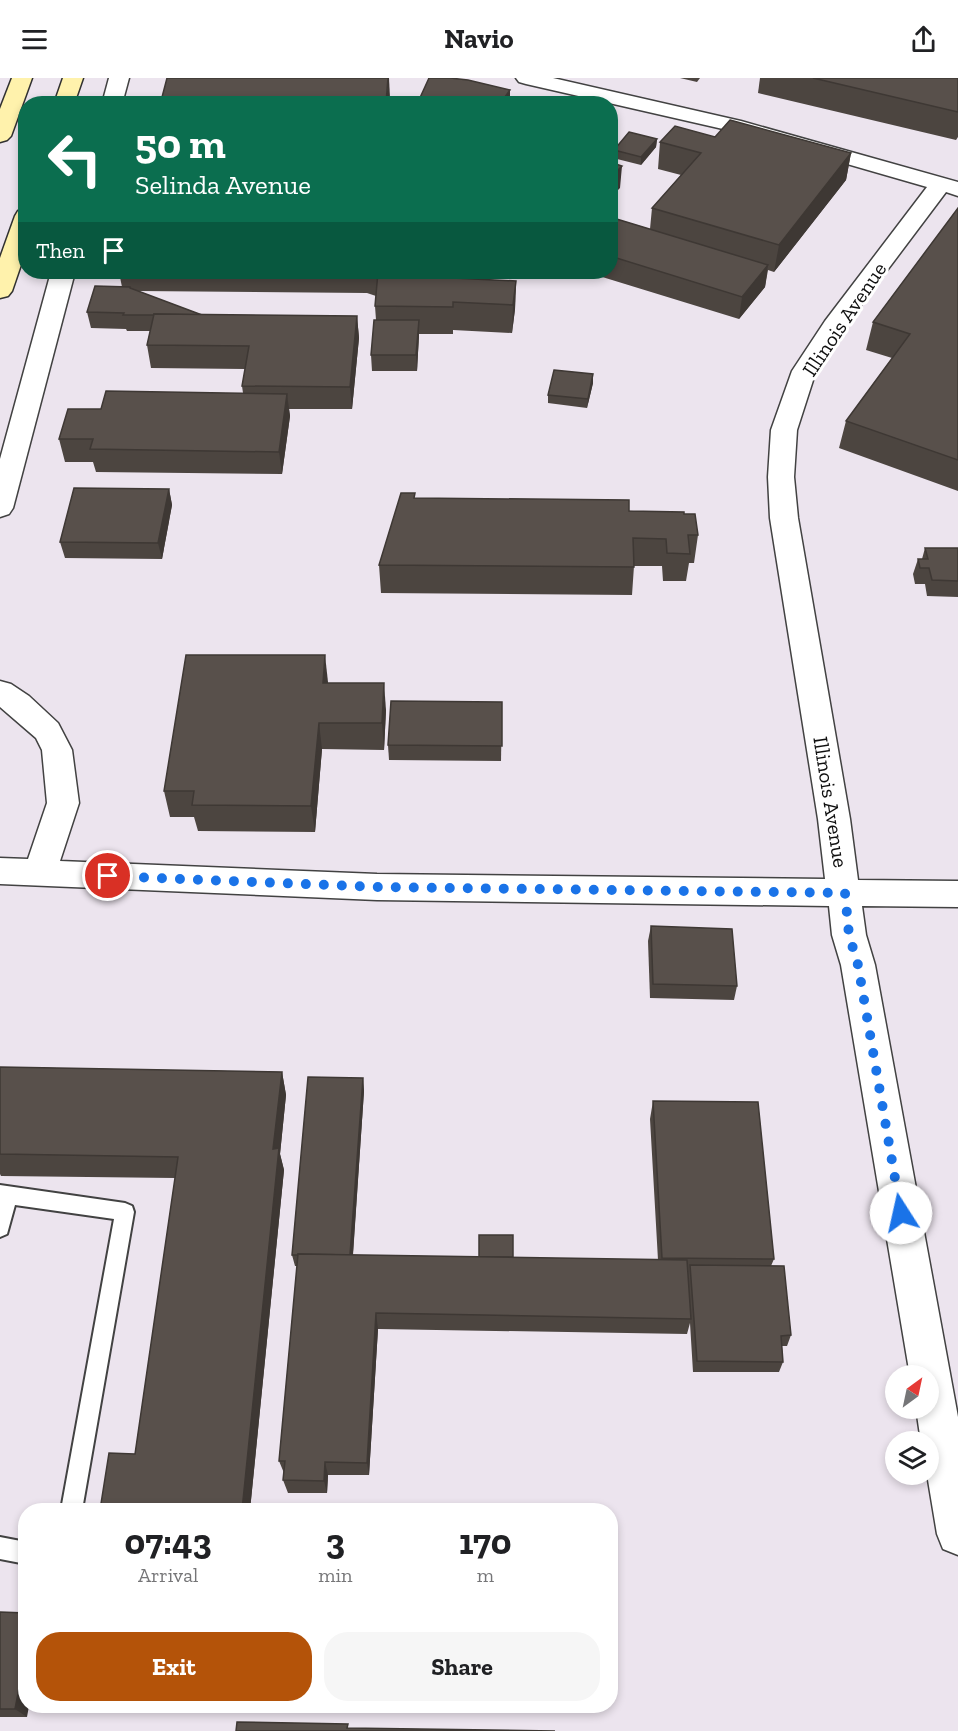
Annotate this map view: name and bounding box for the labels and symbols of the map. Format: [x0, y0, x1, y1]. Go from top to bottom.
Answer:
street label: Illinois Avenue [797, 257, 891, 381]
street label: Illinois Avenue [808, 735, 854, 869]
pin [82, 850, 133, 901]
position arrow [869, 1181, 933, 1245]
north arrow [885, 1365, 939, 1419]

